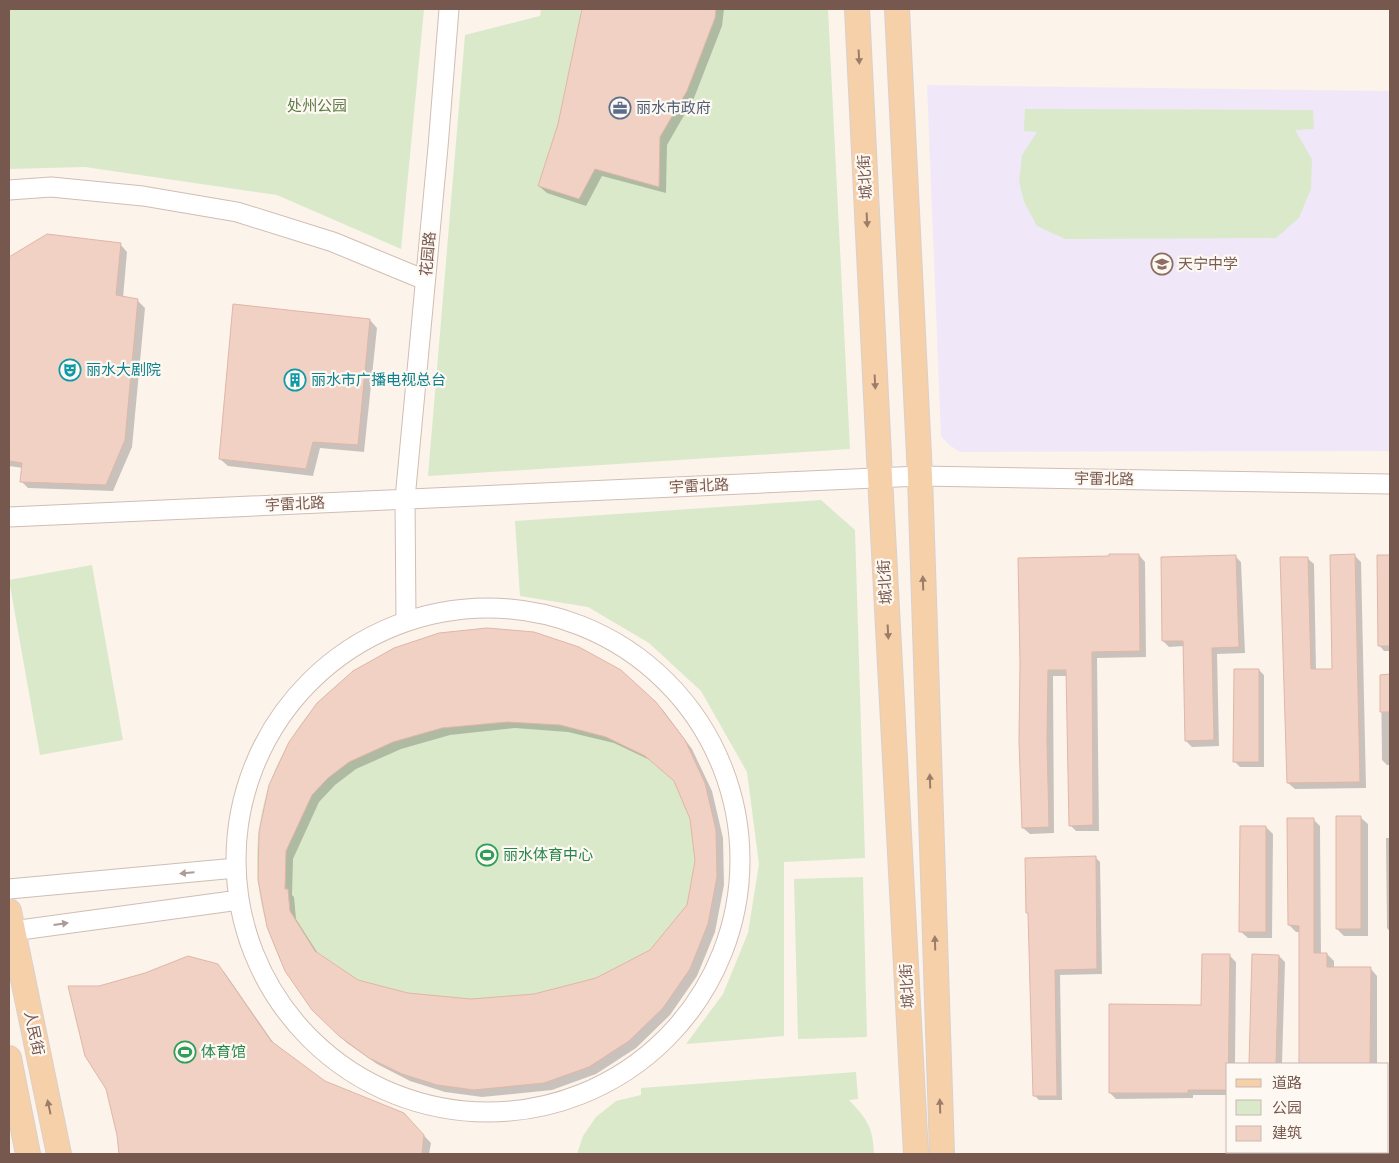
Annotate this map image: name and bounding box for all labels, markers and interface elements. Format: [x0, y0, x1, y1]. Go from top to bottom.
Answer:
one-way arrow [856, 50, 864, 66]
office icon: 丽水市政府 [608, 96, 632, 120]
park label: 处州公园 [287, 97, 347, 115]
place label: 丽水市政府 [636, 99, 711, 117]
street label: 城北街 [855, 154, 875, 200]
one-way arrow [864, 212, 872, 228]
street label: 花园路 [417, 231, 439, 277]
school or university icon: 天宁中学 [1150, 252, 1174, 276]
place label: 天宁中学 [1178, 255, 1238, 273]
theatre icon: 丽水大剧院 [58, 358, 82, 382]
place label: 丽水大剧院 [86, 361, 161, 379]
building icon: 丽水市广播电视总台 [283, 368, 307, 392]
place label: 丽水市广播电视总台 [311, 371, 446, 389]
one-way arrow [872, 374, 880, 390]
street label: 宇雷北路 [1074, 469, 1134, 489]
street label: 宇雷北路 [669, 475, 729, 497]
street label: 宇雷北路 [265, 493, 325, 515]
street label: 城北街 [875, 559, 895, 605]
one-way arrow [919, 575, 927, 591]
one-way arrow [884, 624, 892, 640]
one-way arrow [925, 772, 933, 788]
sports icon: 丽水体育中心 [475, 843, 499, 867]
place label: 丽水体育中心 [503, 846, 593, 864]
one-way arrow [179, 869, 195, 877]
one-way arrow [53, 920, 69, 928]
one-way arrow [931, 935, 939, 951]
street label: 城北街 [897, 963, 917, 1009]
street label: 人民街 [21, 1009, 47, 1057]
sports icon: 体育馆 [173, 1040, 197, 1064]
place label: 体育馆 [201, 1043, 246, 1061]
legend [1226, 1063, 1389, 1153]
text: 道路 [1272, 1074, 1302, 1092]
one-way arrow [936, 1097, 944, 1113]
one-way arrow [45, 1098, 53, 1114]
text: 公园 [1272, 1099, 1302, 1117]
text: 建筑 [1272, 1124, 1302, 1142]

